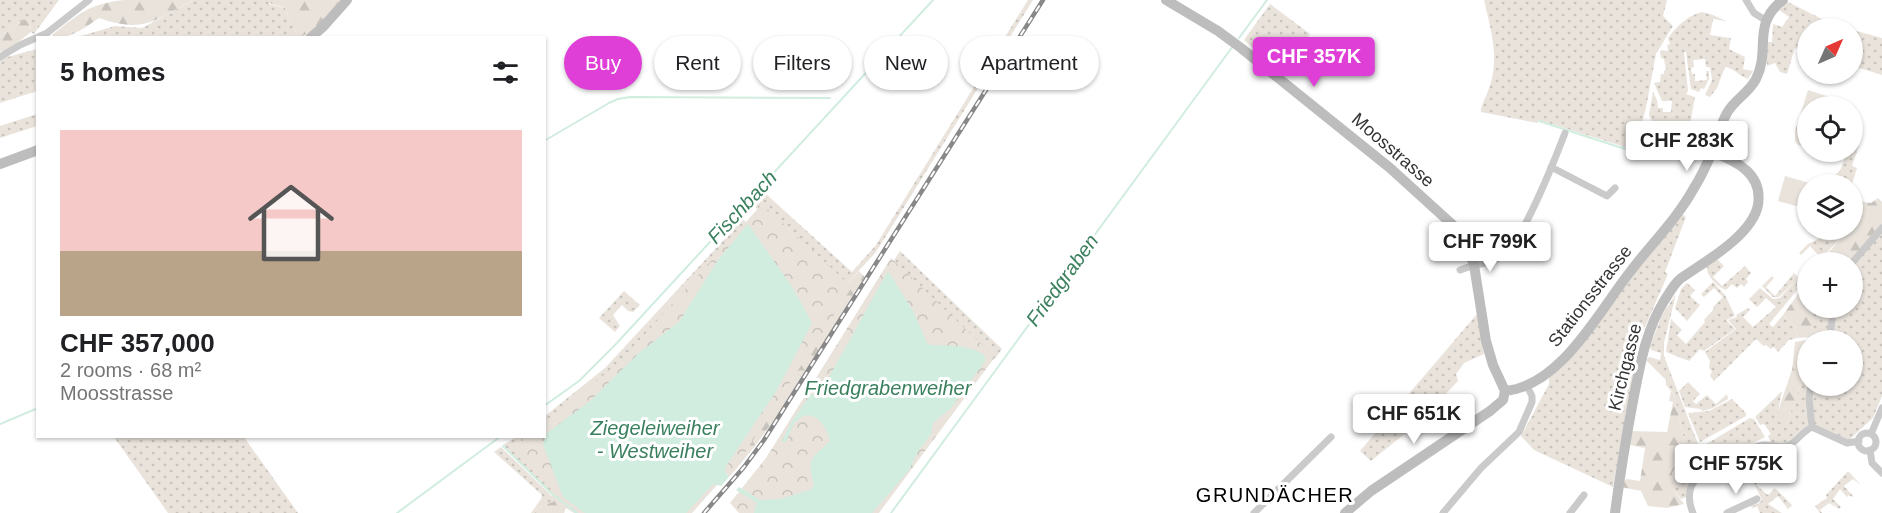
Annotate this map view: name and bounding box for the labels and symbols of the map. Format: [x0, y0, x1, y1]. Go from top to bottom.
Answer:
north arrow [1797, 18, 1863, 84]
pin: CHF 357K [1252, 37, 1376, 88]
street label: Moosstrasse [1348, 109, 1438, 191]
pin: CHF 283K [1625, 121, 1749, 172]
water label: Fischbach [703, 166, 781, 248]
pin: CHF 799K [1428, 222, 1552, 273]
water label: Friedgraben [1021, 230, 1103, 330]
street label: Stationsstrasse [1544, 241, 1636, 351]
street label: Kirchgasse [1605, 321, 1645, 413]
water label: Friedgrabenweiher [805, 377, 973, 399]
pin: CHF 651K [1352, 394, 1476, 445]
water label: Ziegeleiweiher - Westweiher [590, 417, 721, 462]
pin: CHF 575K [1674, 444, 1798, 495]
district label: GRUNDÄCHER [1196, 484, 1354, 506]

